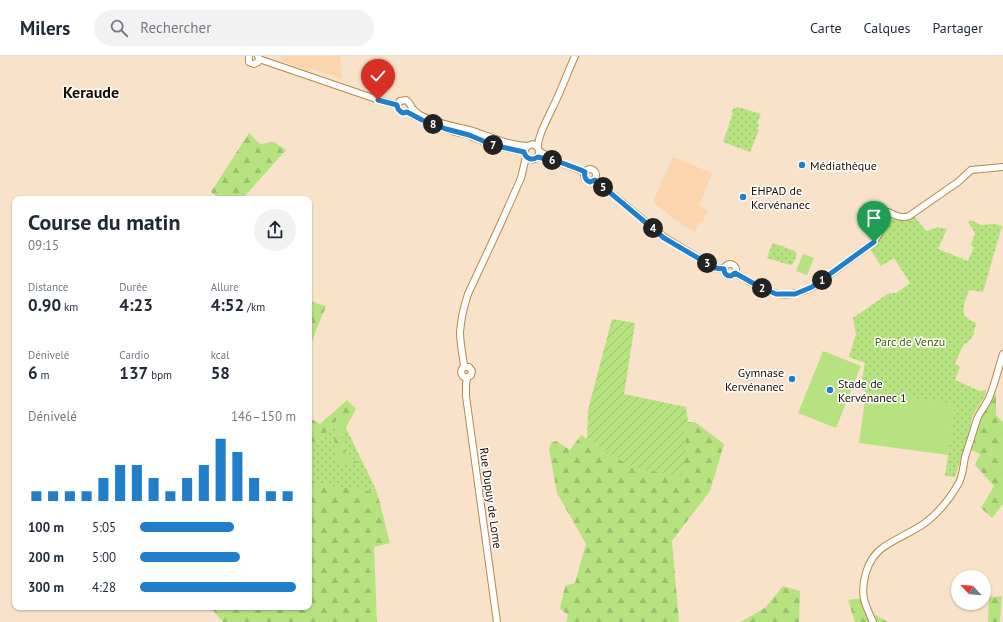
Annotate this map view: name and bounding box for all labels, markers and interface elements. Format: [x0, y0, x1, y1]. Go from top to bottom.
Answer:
search box [94, 10, 374, 46]
text: Milers [20, 16, 70, 40]
icon: search [108, 17, 130, 39]
text: Rechercher [140, 18, 211, 37]
text: Carte [810, 19, 842, 37]
text: Calques [864, 19, 910, 37]
text: Partager [932, 19, 983, 37]
pin [361, 59, 395, 100]
icon: check [367, 65, 389, 87]
district label: Keraude [63, 82, 119, 102]
pin: 8 [423, 114, 443, 134]
text: 8 [430, 117, 436, 131]
pin: 7 [483, 135, 503, 155]
text: 7 [490, 138, 496, 152]
pin: 6 [542, 150, 562, 170]
text: 6 [549, 153, 555, 167]
place label: Médiathèque [810, 158, 877, 173]
marker: Médiathèque [797, 160, 807, 170]
pin: 5 [593, 177, 613, 197]
text: 5 [600, 180, 606, 194]
place label: EHPAD de Kervénanec [751, 183, 811, 212]
marker: EHPAD de Kervénanec [738, 192, 748, 202]
pin [857, 201, 891, 242]
icon: arrive [863, 207, 885, 229]
text: Course du matin [28, 208, 180, 236]
button: share [254, 209, 296, 251]
pin: 4 [643, 218, 663, 238]
text: 4 [650, 221, 656, 235]
text: 09:15 [28, 237, 59, 254]
pin: 3 [697, 253, 717, 273]
text: 3 [704, 256, 710, 270]
pin: 1 [812, 270, 832, 290]
text: 1 [819, 273, 825, 287]
pin: 2 [752, 278, 772, 298]
text: Distance [28, 280, 68, 294]
text: Durée [119, 280, 147, 294]
text: Allure [211, 280, 239, 294]
text: 2 [759, 281, 765, 295]
text: 0.90 [28, 294, 61, 316]
text: 4:23 [119, 294, 153, 316]
text: 4:52 [211, 294, 244, 316]
text: km [61, 300, 78, 314]
text: /km [244, 300, 265, 314]
park label: Parc de Venzu [875, 334, 945, 349]
text: Dénivelé [28, 348, 69, 362]
text: Cardio [119, 348, 149, 362]
text: kcal [211, 348, 229, 362]
text: 6 [28, 362, 38, 384]
text: 137 [119, 362, 148, 384]
text: 58 [211, 362, 230, 384]
place label: Gymnase Kervénanec [725, 365, 785, 394]
text: m [38, 368, 50, 382]
text: bpm [148, 368, 172, 382]
marker: Gymnase Kervénanec [787, 374, 797, 384]
place label: Stade de Kervénanec 1 [838, 376, 907, 405]
marker: Stade de Kervénanec 1 [825, 385, 835, 395]
text: Dénivelé [28, 408, 77, 425]
text: 146–150 m [231, 408, 296, 425]
street label: Rue Dupuy de Lome [476, 446, 506, 550]
text: 100 m [28, 519, 64, 536]
text: 5:05 [92, 519, 116, 536]
text: 200 m [28, 549, 64, 566]
text: 5:00 [92, 549, 116, 566]
north arrow [951, 570, 991, 610]
map controls [951, 570, 991, 610]
text: 300 m [28, 579, 64, 596]
text: 4:28 [92, 579, 116, 596]

